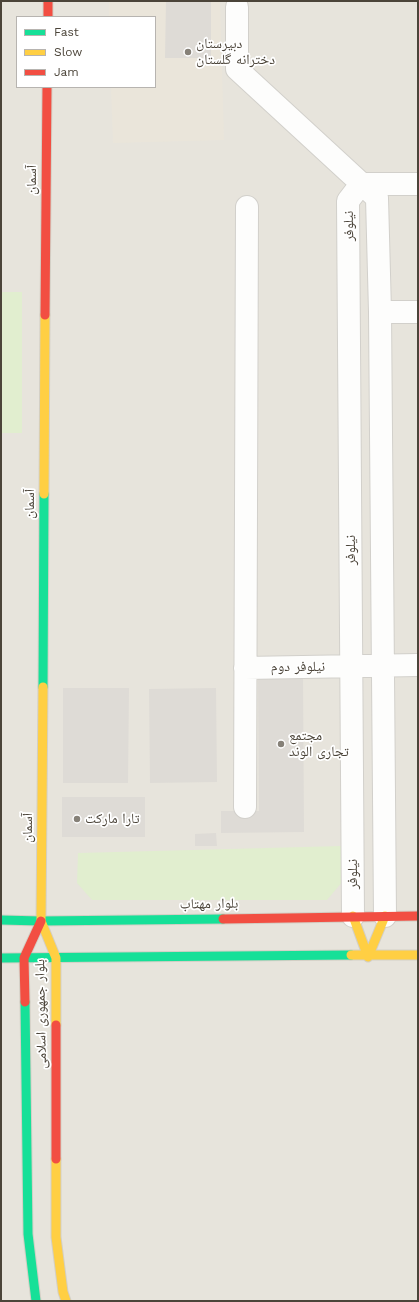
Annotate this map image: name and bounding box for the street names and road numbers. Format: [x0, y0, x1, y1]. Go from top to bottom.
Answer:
street label: آسمان [24, 165, 40, 195]
street label: نیلوفر [340, 211, 358, 241]
street label: آسمان [22, 489, 38, 519]
street label: نیلوفر [343, 535, 359, 565]
street label: نیلوفر دوم [271, 659, 325, 675]
street label: آسمان [20, 813, 36, 843]
street label: نیلوفر [345, 859, 361, 889]
street label: بلوار مهتاب [180, 895, 238, 913]
street label: بلوار جمهوری اسلامی [32, 959, 50, 1069]

